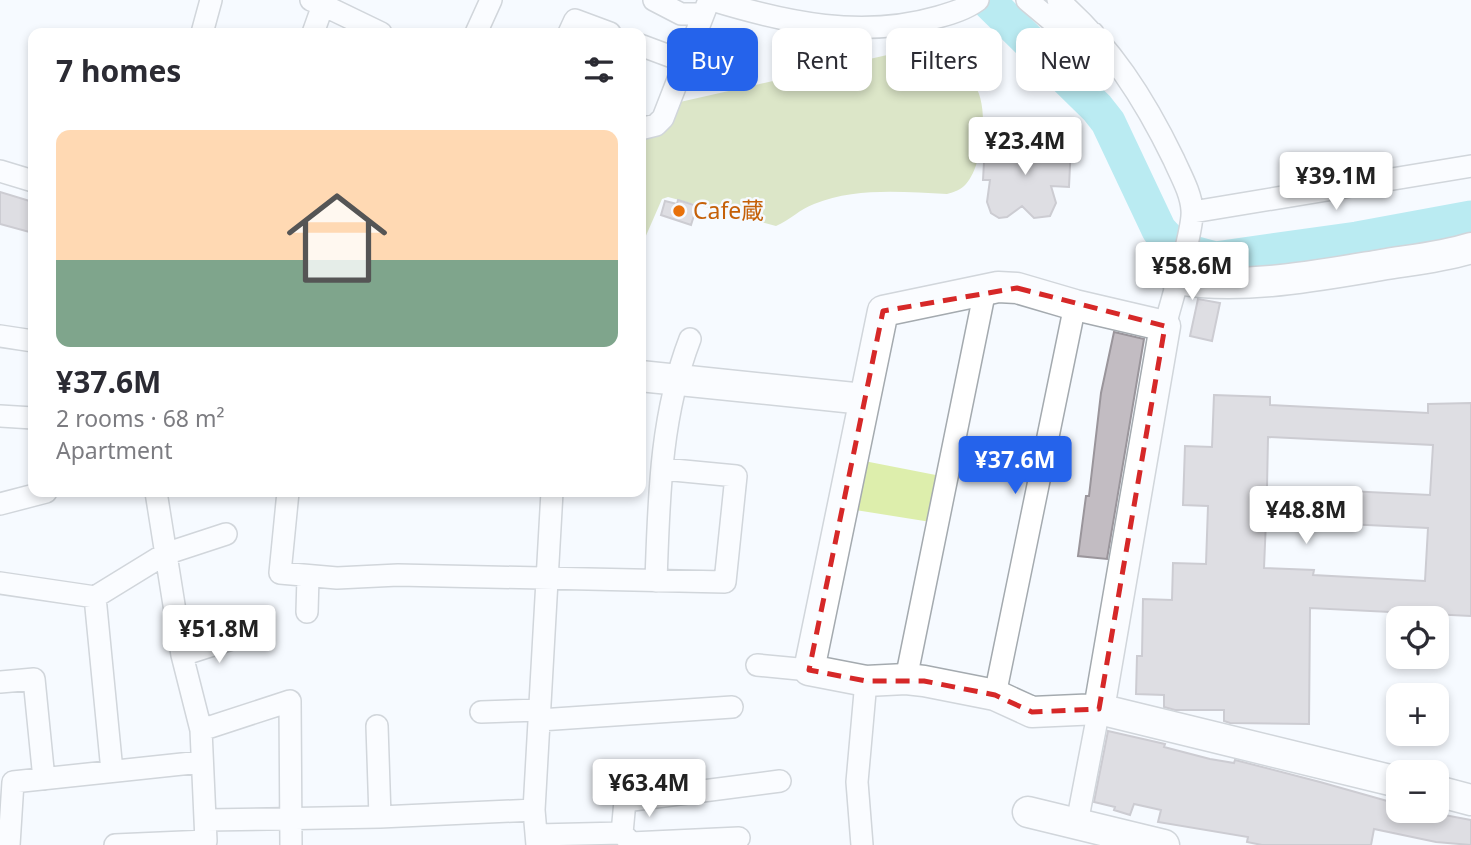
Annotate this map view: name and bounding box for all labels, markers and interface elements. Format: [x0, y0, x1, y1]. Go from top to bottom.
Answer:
chip: Buy [667, 28, 758, 91]
chip: Rent [772, 28, 872, 91]
chip: Filters [886, 28, 1002, 91]
chip: New [1016, 28, 1114, 91]
text: 7 homes [56, 50, 181, 91]
icon: filters [580, 51, 618, 89]
pin: ¥23.4M [968, 118, 1082, 177]
text: ¥23.4M [985, 124, 1065, 156]
pin: ¥39.1M [1279, 152, 1393, 212]
text: ¥39.1M [1296, 159, 1376, 191]
icon: home [274, 175, 400, 301]
place label: Cafe蔵 [693, 194, 764, 226]
marker: Cafe蔵 [671, 203, 687, 219]
pin: ¥58.6M [1135, 243, 1249, 302]
text: ¥58.6M [1152, 249, 1232, 281]
text: ¥37.6M [56, 361, 161, 402]
text: 2 rooms · 68 m² [56, 402, 225, 434]
text: Apartment [56, 434, 173, 466]
pin: ¥37.6M [958, 436, 1072, 496]
text: ¥37.6M [975, 443, 1055, 475]
pin: ¥48.8M [1249, 486, 1363, 546]
text: ¥48.8M [1266, 493, 1346, 525]
pin: ¥51.8M [162, 606, 276, 665]
map controls [1386, 606, 1449, 823]
button: locate [1386, 606, 1449, 669]
text: ¥51.8M [179, 612, 259, 644]
button: + [1386, 683, 1449, 746]
pin: ¥63.4M [592, 760, 706, 819]
button: − [1386, 760, 1449, 823]
text: ¥63.4M [609, 766, 689, 798]

